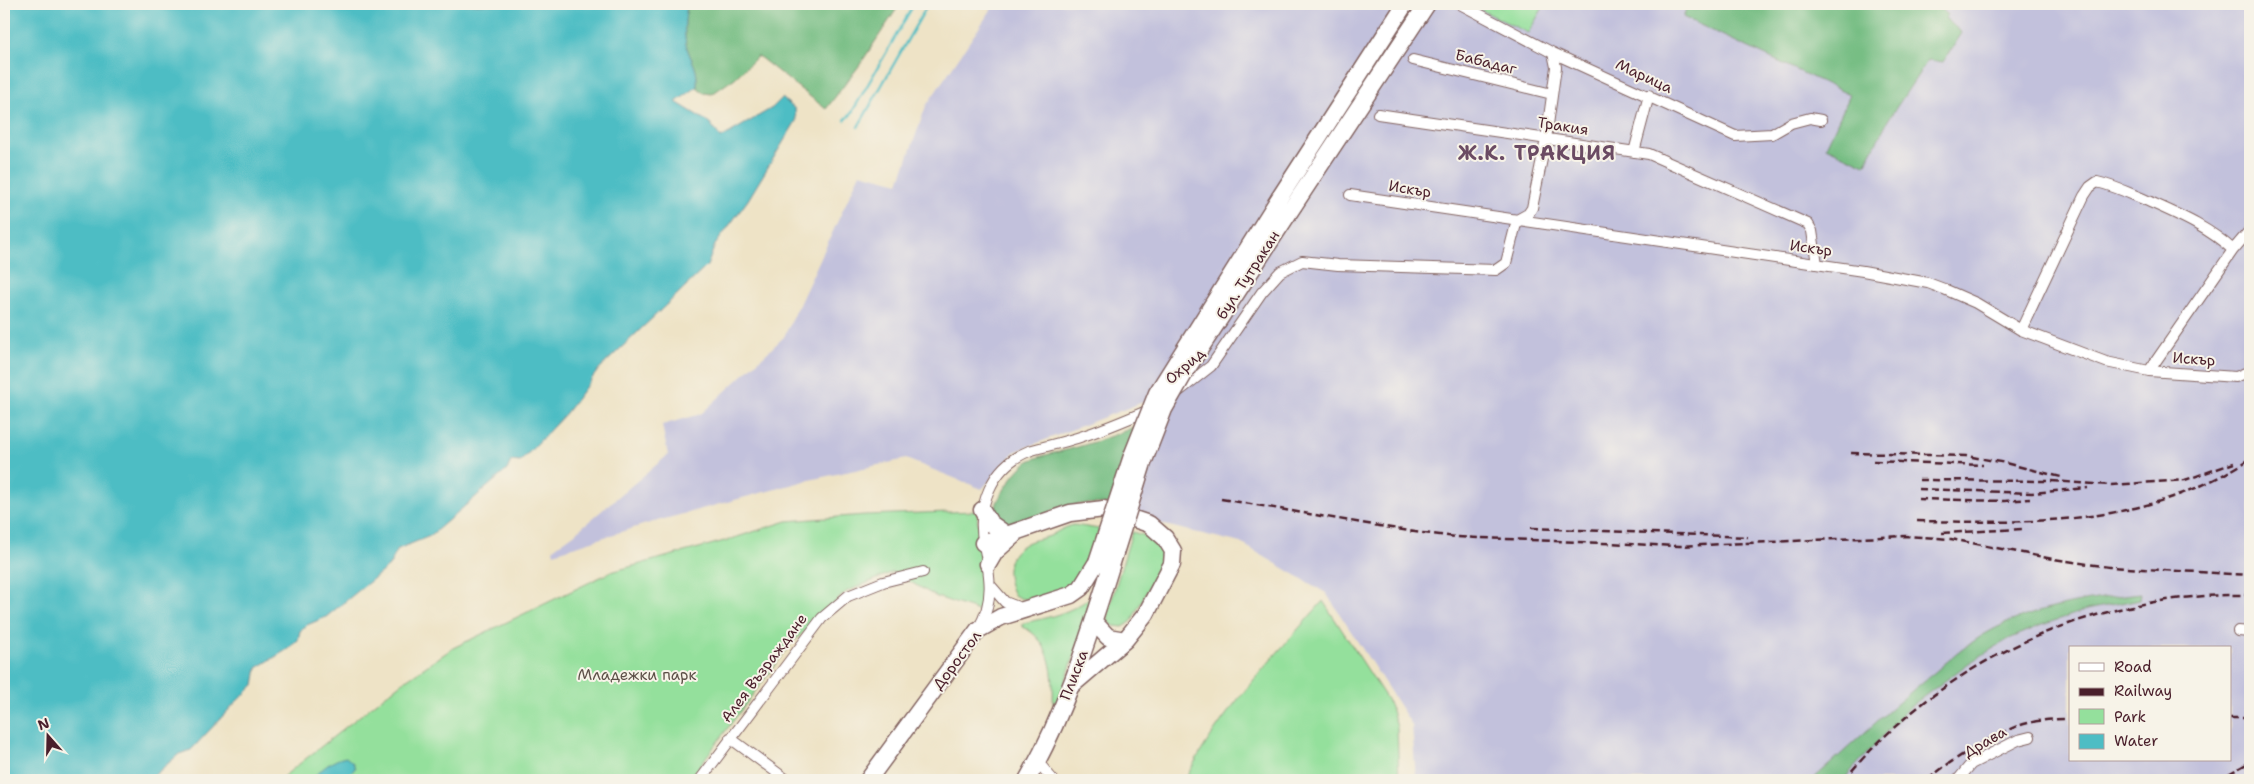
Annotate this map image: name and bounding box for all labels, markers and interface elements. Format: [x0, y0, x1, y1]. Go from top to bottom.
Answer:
street label: Бабадаг [1453, 45, 1519, 79]
street label: Марица [1612, 54, 1676, 98]
street label: Тракия [1536, 112, 1590, 140]
district label: Ж.К. ТРАКЦИЯ [1458, 140, 1616, 166]
street label: Искър [1387, 176, 1433, 202]
street label: бул. Тутракан [1212, 227, 1284, 323]
street label: Искър [1788, 235, 1834, 261]
street label: Охрид [1161, 343, 1210, 389]
street label: Искър [2172, 348, 2216, 370]
street label: Алея Възраждане [716, 610, 812, 726]
street label: Доростол [928, 626, 986, 694]
street label: Плиска [1055, 646, 1093, 703]
legend [2069, 646, 2232, 762]
text: Road [2114, 657, 2152, 677]
park label: Младежки парк [578, 665, 696, 685]
text: Railway [2114, 681, 2172, 701]
text: Park [2114, 707, 2146, 727]
north arrow [22, 712, 72, 762]
text: N [35, 713, 52, 734]
street label: Драва [1960, 721, 2011, 762]
text: Water [2114, 731, 2158, 751]

